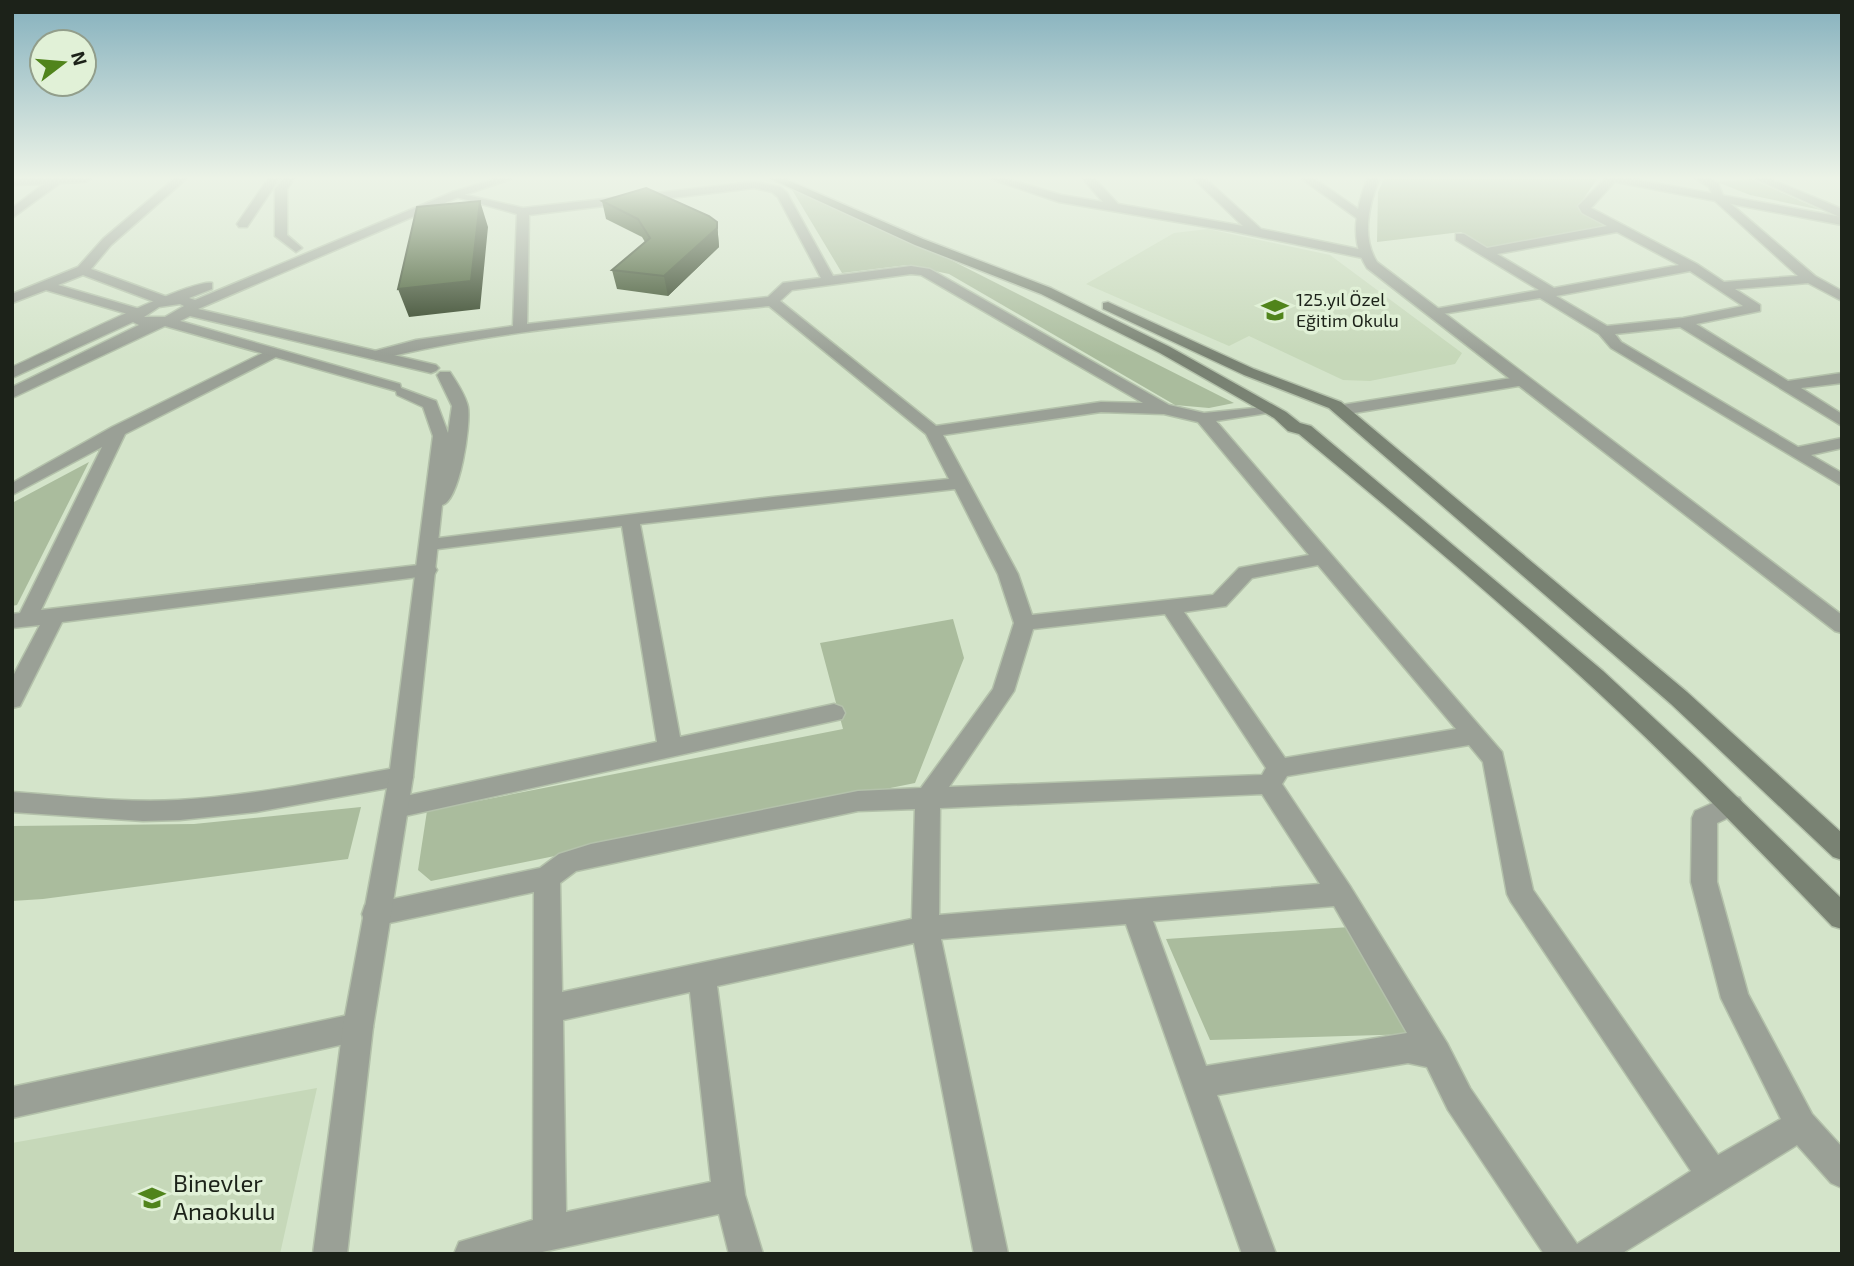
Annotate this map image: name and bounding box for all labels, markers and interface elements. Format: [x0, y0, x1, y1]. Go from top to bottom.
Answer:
north arrow [28, 28, 98, 98]
text: N [67, 48, 93, 68]
place label: 125.yıl Özel Eğitim Okulu [1296, 288, 1399, 331]
school or university icon: 125.yıl Özel Eğitim Okulu [1260, 295, 1290, 325]
place label: Binevler Anaokulu [173, 1168, 275, 1225]
school or university icon: Binevler Anaokulu [137, 1183, 167, 1213]

